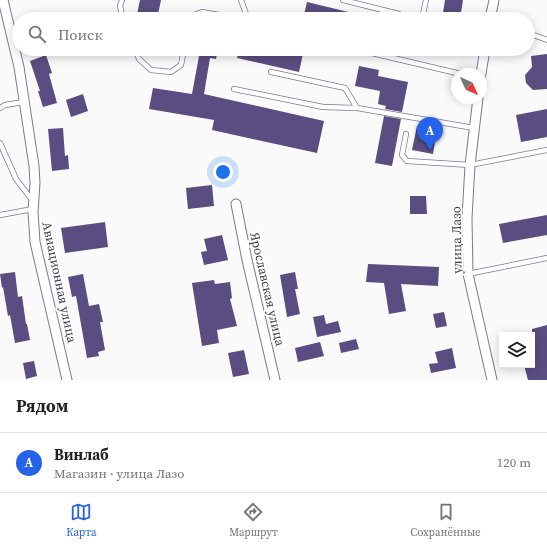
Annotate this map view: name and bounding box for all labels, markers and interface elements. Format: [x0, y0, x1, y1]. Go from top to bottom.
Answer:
search box [12, 12, 535, 56]
icon: search [26, 23, 48, 45]
text: Поиск [58, 24, 103, 45]
north arrow [451, 68, 487, 104]
pin: A [417, 117, 443, 150]
your location [213, 162, 233, 182]
street label: улица Лазо [447, 206, 466, 274]
street label: Авиационная улица [38, 220, 81, 345]
street label: Ярославская улица [246, 231, 289, 348]
map controls [499, 332, 535, 368]
button: layers [499, 332, 535, 368]
text: Рядом [16, 394, 68, 418]
text: Винлаб [54, 444, 109, 465]
text: A [25, 454, 33, 471]
text: 120 m [497, 454, 531, 471]
text: Магазин · улица Лазо [54, 465, 184, 482]
tab: Карта [66, 501, 97, 540]
tab: Маршрут [229, 501, 278, 540]
tab: Сохранённые [410, 501, 481, 540]

